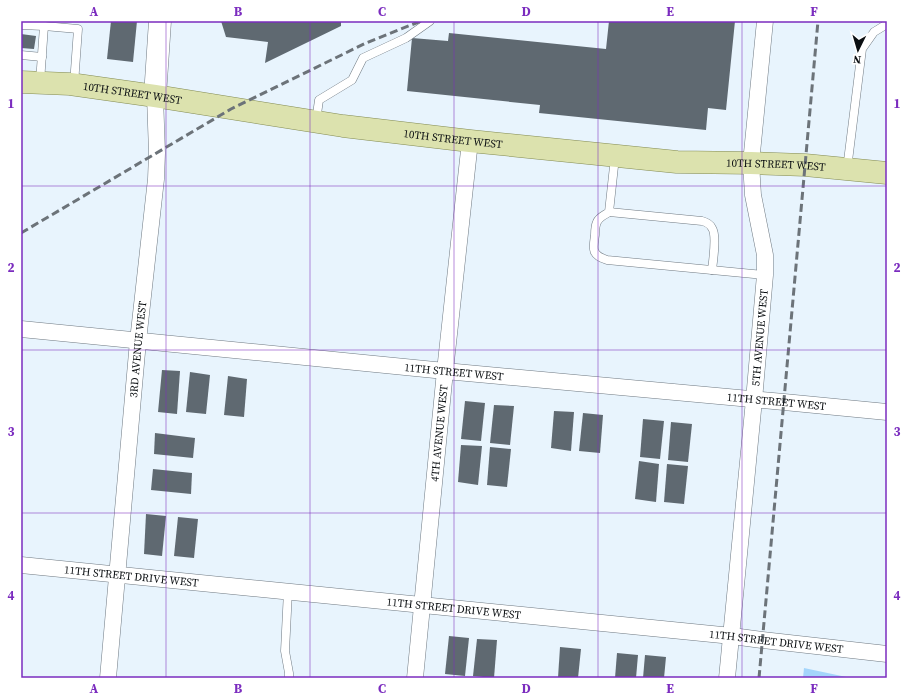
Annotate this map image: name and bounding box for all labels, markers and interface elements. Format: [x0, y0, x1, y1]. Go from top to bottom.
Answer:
text: A [90, 3, 99, 20]
text: B [234, 3, 243, 20]
text: C [378, 3, 386, 20]
text: D [521, 3, 531, 20]
text: E [666, 3, 674, 20]
text: F [810, 3, 818, 20]
north arrow [838, 30, 878, 70]
text: N [853, 52, 862, 67]
street label: 10TH STREET WEST [82, 78, 183, 108]
text: 1 [7, 95, 15, 112]
text: 1 [893, 95, 901, 112]
street label: 10TH STREET WEST [403, 126, 504, 152]
street label: 10TH STREET WEST [726, 155, 827, 174]
text: 2 [7, 259, 15, 276]
text: 2 [893, 259, 901, 276]
street label: 5TH AVENUE WEST [748, 288, 771, 387]
street label: 3RD AVENUE WEST [125, 300, 150, 398]
street label: 11TH STREET WEST [404, 360, 505, 384]
street label: 4TH AVENUE WEST [427, 384, 451, 482]
street label: 11TH STREET WEST [726, 389, 827, 414]
text: 3 [7, 423, 15, 440]
text: 3 [893, 423, 901, 440]
street label: 11TH STREET DRIVE WEST [64, 562, 200, 590]
text: 4 [7, 587, 15, 604]
text: 4 [893, 587, 901, 604]
street label: 11TH STREET DRIVE WEST [386, 594, 522, 622]
street label: 11TH STREET DRIVE WEST [708, 626, 844, 657]
text: A [90, 680, 99, 697]
text: B [234, 680, 243, 697]
text: C [378, 680, 386, 697]
text: D [521, 680, 531, 697]
text: E [666, 680, 674, 697]
text: F [810, 680, 818, 697]

